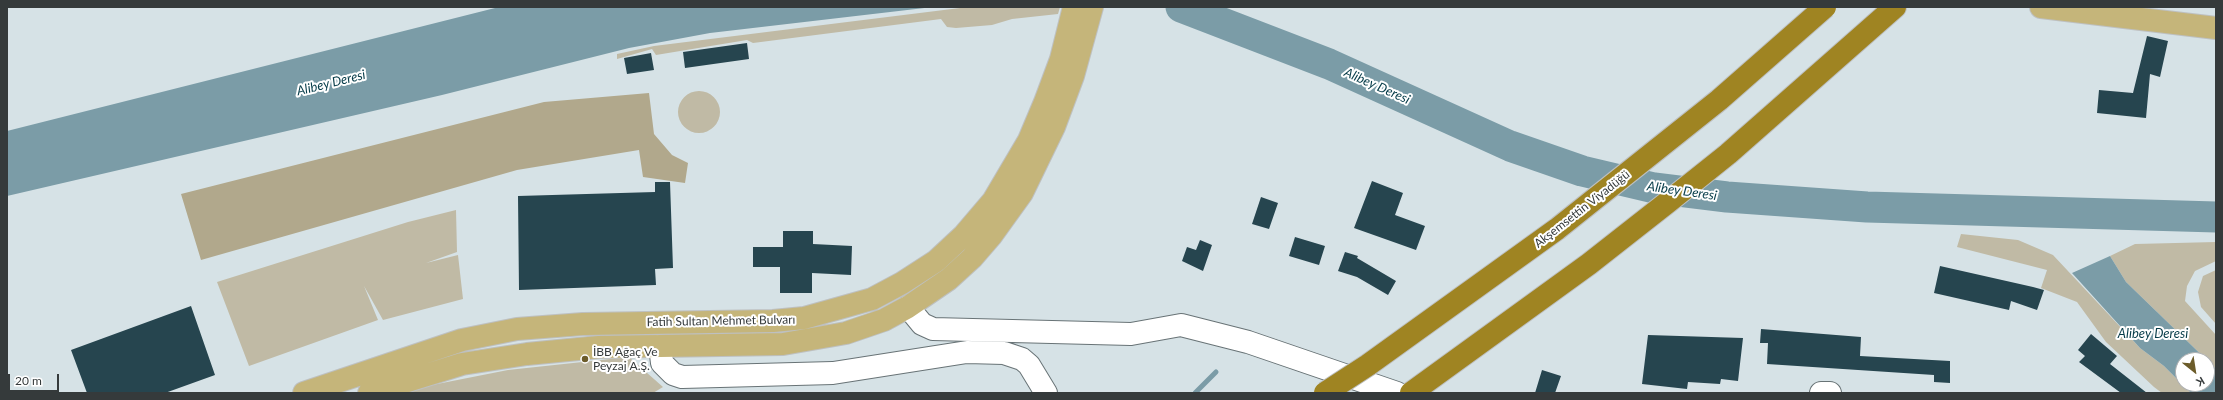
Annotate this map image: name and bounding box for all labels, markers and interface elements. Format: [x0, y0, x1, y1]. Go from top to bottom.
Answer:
water label: Alibey Deresi [1342, 65, 1412, 107]
water label: Alibey Deresi [295, 67, 367, 99]
street label: Akşemsettin Viyadüğü [1531, 167, 1633, 251]
water label: Alibey Deresi [1646, 178, 1718, 204]
street label: Fatih Sultan Mehmet Bulvarı [646, 313, 796, 329]
water label: Alibey Deresi [2118, 326, 2188, 342]
place label: İBB Ağaç Ve Peyzaj A.Ş. [593, 345, 658, 373]
north arrow [2175, 352, 2215, 392]
marker: İBB Ağaç Ve Peyzaj A.Ş. [580, 354, 590, 364]
scale bar [10, 366, 61, 392]
text: 20 m [15, 373, 42, 388]
text: K [2194, 374, 2207, 389]

